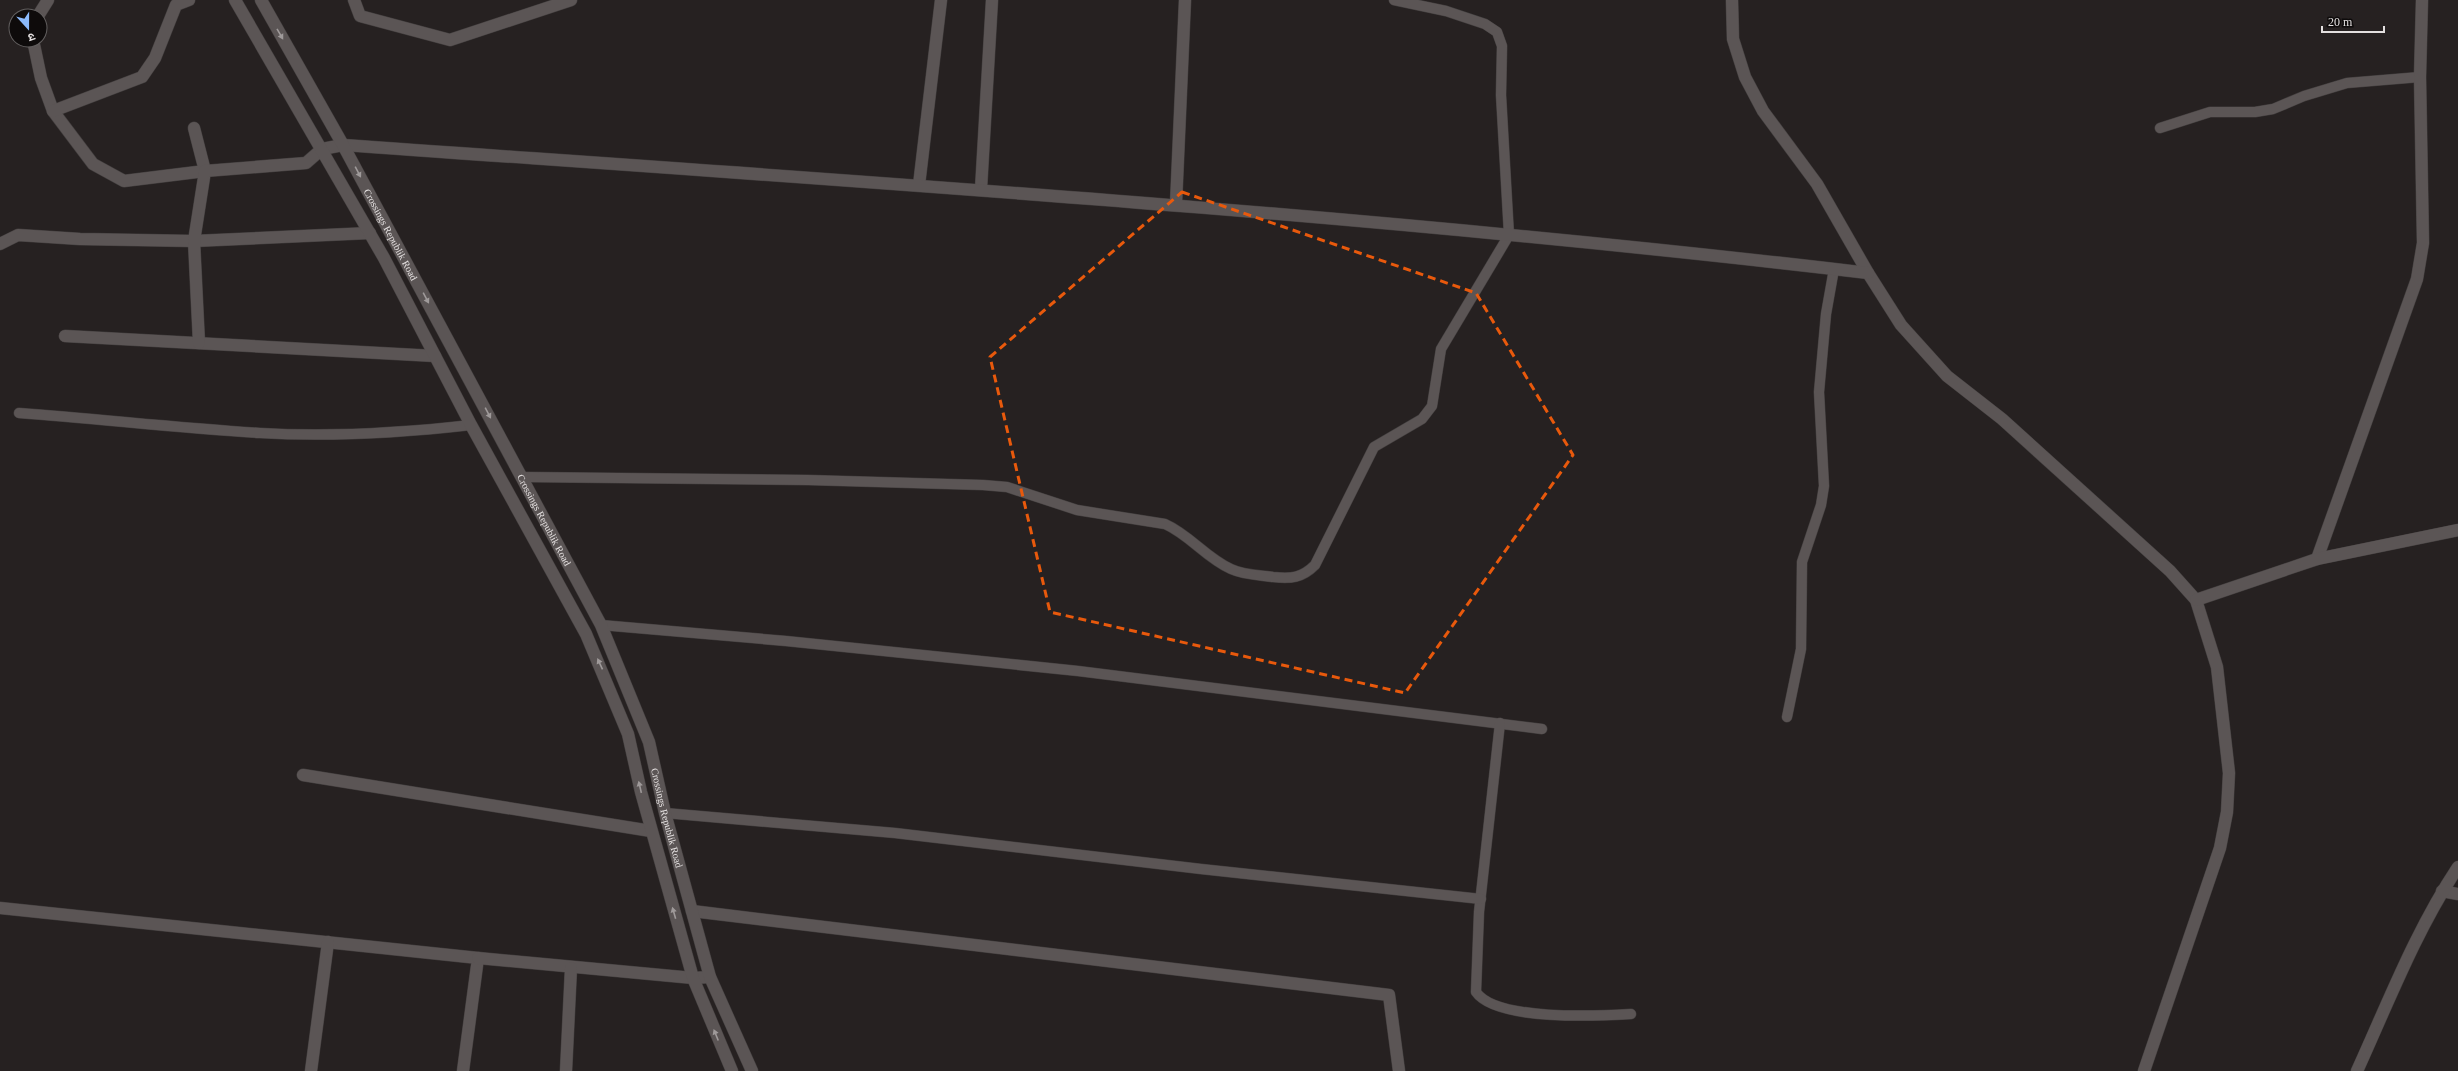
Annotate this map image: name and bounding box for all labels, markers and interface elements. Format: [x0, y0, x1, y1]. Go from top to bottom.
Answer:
north arrow [8, 8, 48, 48]
scale bar [2322, 8, 2384, 34]
text: 20 m [2328, 15, 2353, 29]
one-way arrow [277, 28, 284, 40]
text: उ [26, 31, 37, 44]
one-way arrow [354, 166, 361, 177]
street label: Crossings Republik Road [362, 187, 420, 282]
one-way arrow [423, 292, 430, 304]
one-way arrow [485, 407, 491, 418]
street label: Crossings Republik Road [515, 472, 573, 567]
one-way arrow [597, 659, 603, 670]
street label: Crossings Republik Road [650, 767, 685, 869]
one-way arrow [636, 781, 642, 793]
one-way arrow [671, 907, 677, 919]
one-way arrow [713, 1029, 719, 1041]

